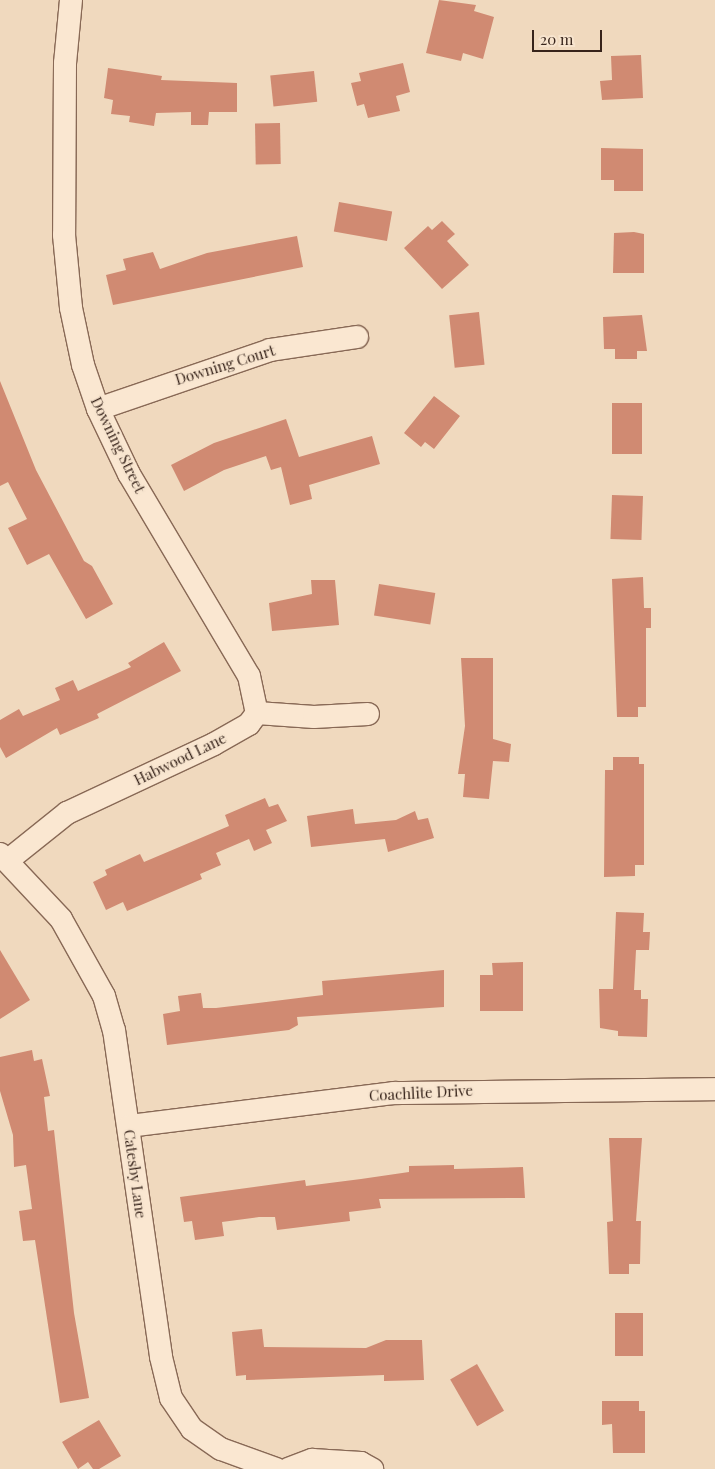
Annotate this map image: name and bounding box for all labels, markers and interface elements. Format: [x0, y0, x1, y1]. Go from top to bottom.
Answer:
scale bar [535, 20, 605, 52]
text: 20 m [540, 29, 573, 49]
street label: Downing Court [173, 341, 277, 389]
street label: Downing Street [87, 394, 149, 496]
street label: Habwood Lane [131, 729, 229, 789]
street label: Coachlite Drive [369, 1081, 473, 1105]
street label: Catesby Lane [120, 1128, 150, 1220]

